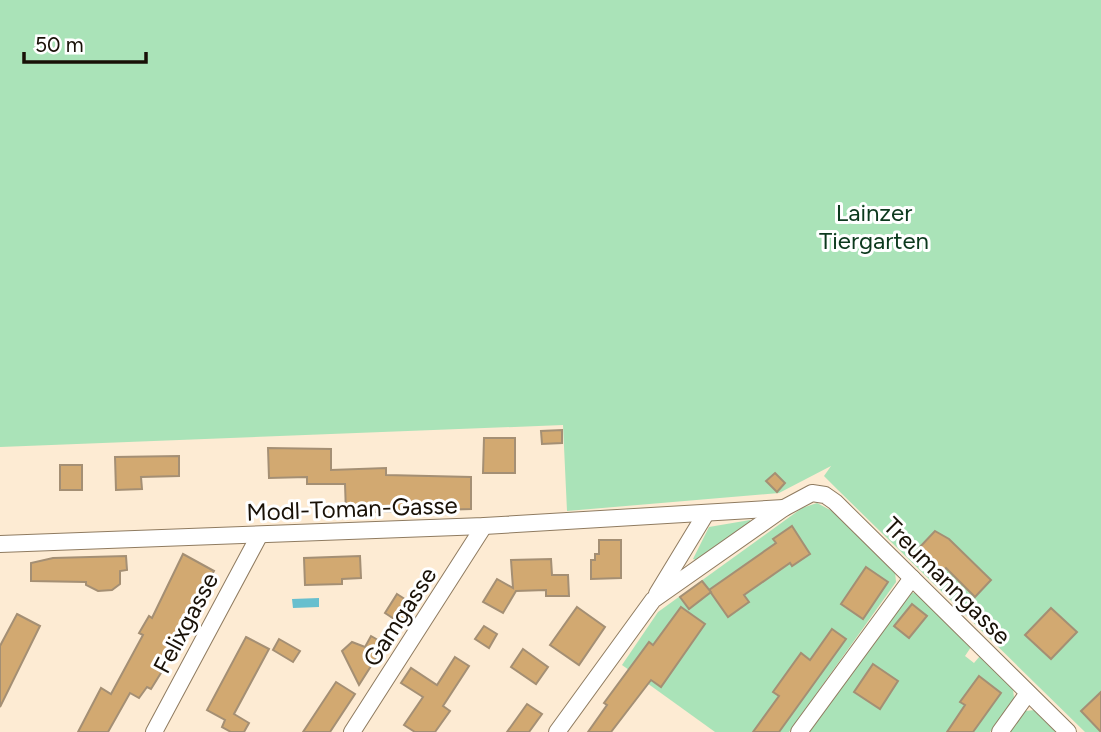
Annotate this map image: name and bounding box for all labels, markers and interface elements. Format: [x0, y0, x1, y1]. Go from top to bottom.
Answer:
scale bar [24, 21, 147, 65]
text: 50 m [35, 32, 84, 57]
park label: Lainzer Tiergarten [819, 198, 929, 255]
street label: Modl-Toman-Gasse [246, 490, 458, 527]
street label: Treumanngasse [878, 511, 1017, 650]
street label: Gamgasse [357, 562, 442, 672]
street label: Felixgasse [147, 567, 224, 678]

